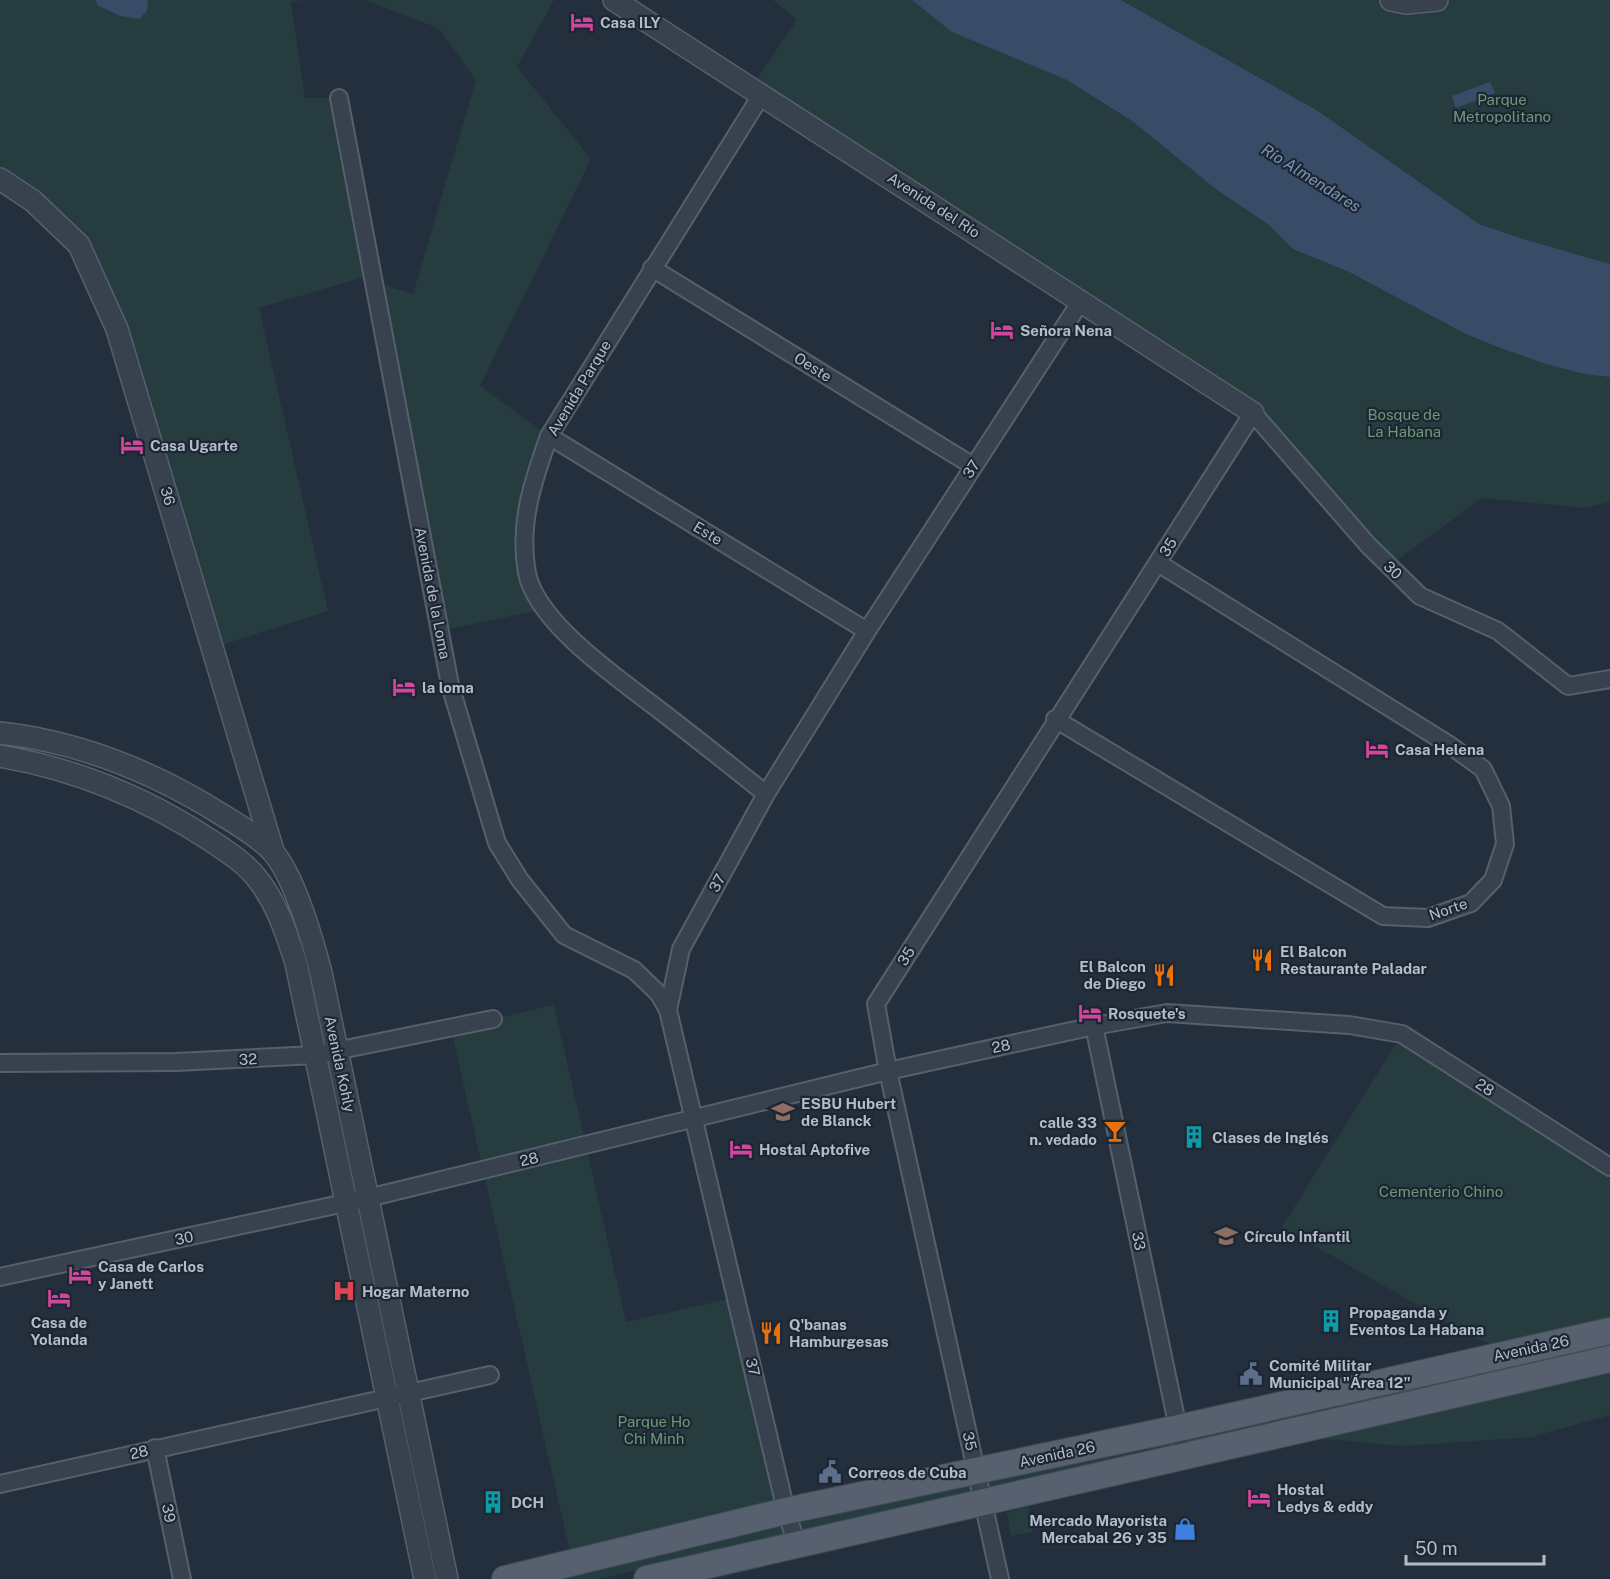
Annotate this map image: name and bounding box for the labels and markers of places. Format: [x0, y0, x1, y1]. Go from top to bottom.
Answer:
hotel icon: Casa ILY [569, 9, 595, 35]
place label: Casa ILY [600, 14, 661, 31]
hotel icon: Señora Nena [989, 317, 1015, 343]
place label: Señora Nena [1020, 322, 1112, 339]
hotel icon: Casa Ugarte [119, 432, 145, 458]
place label: Casa Ugarte [150, 437, 238, 454]
hotel icon: la loma [391, 674, 417, 700]
place label: la loma [422, 679, 474, 696]
hotel icon: Casa Helena [1364, 736, 1390, 762]
place label: Casa Helena [1395, 741, 1484, 758]
place label: El Balcon Restaurante Paladar [1280, 943, 1427, 977]
restaurant icon: El Balcon Restaurante Paladar [1249, 947, 1275, 973]
place label: El Balcon de Diego [1079, 958, 1146, 992]
restaurant icon: El Balcon de Diego [1151, 962, 1177, 988]
hotel icon: Rosquete's [1077, 1000, 1103, 1026]
place label: Rosquete's [1108, 1005, 1186, 1022]
place label: ESBU Hubert de Blanck [801, 1095, 896, 1129]
school or university icon: ESBU Hubert de Blanck [770, 1099, 796, 1125]
place label: calle 33 n. vedado [1029, 1114, 1097, 1148]
bar icon: calle 33 n. vedado [1102, 1118, 1128, 1144]
building icon: Clases de Inglés [1181, 1124, 1207, 1150]
place label: Clases de Inglés [1212, 1129, 1329, 1146]
hotel icon: Hostal Aptofive [728, 1136, 754, 1162]
place label: Hostal Aptofive [759, 1141, 870, 1158]
school or university icon: Círculo Infantil [1213, 1223, 1239, 1249]
place label: Círculo Infantil [1244, 1228, 1350, 1245]
place label: Casa de Carlos y Janett [98, 1258, 204, 1292]
hotel icon: Casa de Carlos y Janett [67, 1262, 93, 1288]
hospital icon: Hogar Materno [331, 1278, 357, 1304]
place label: Hogar Materno [362, 1283, 470, 1300]
hotel icon: Casa de Yolanda [46, 1285, 72, 1311]
place label: Propaganda y Eventos La Habana [1349, 1304, 1484, 1338]
building icon: Propaganda y Eventos La Habana [1318, 1308, 1344, 1334]
place label: Casa de Yolanda [30, 1314, 88, 1348]
place label: Q'banas Hamburgesas [789, 1316, 889, 1350]
restaurant icon: Q'banas Hamburgesas [758, 1320, 784, 1346]
place label: Comité Militar Municipal "Área 12" [1269, 1357, 1411, 1391]
public building icon: Comité Militar Municipal "Área 12" [1238, 1361, 1264, 1387]
public building icon: Correos de Cuba [817, 1459, 843, 1485]
place label: Correos de Cuba [848, 1464, 967, 1481]
place label: Hostal Ledys & eddy [1277, 1481, 1374, 1515]
hotel icon: Hostal Ledys & eddy [1246, 1485, 1272, 1511]
building icon: DCH [480, 1489, 506, 1515]
place label: DCH [511, 1494, 544, 1511]
place label: Mercado Mayorista Mercabal 26 y 35 [1029, 1512, 1167, 1546]
shop icon: Mercado Mayorista Mercabal 26 y 35 [1172, 1516, 1198, 1542]

